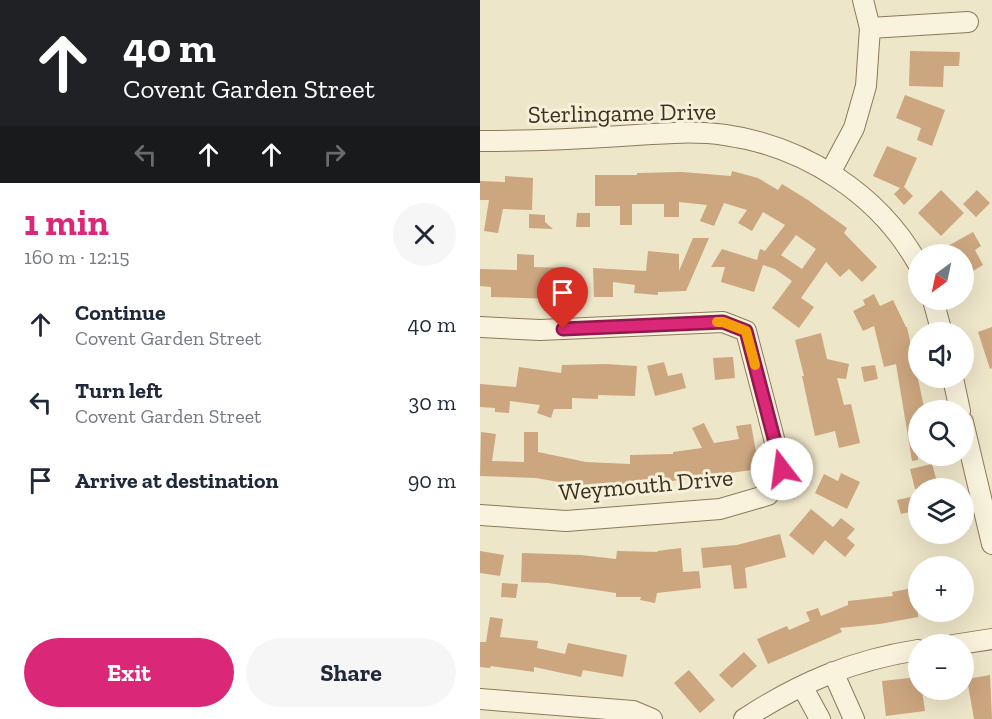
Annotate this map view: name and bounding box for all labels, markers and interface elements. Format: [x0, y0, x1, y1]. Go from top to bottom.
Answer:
text: 40 m [123, 22, 216, 73]
icon: ahead [24, 24, 102, 102]
text: Covent Garden Street [123, 73, 375, 105]
street label: Sterlingame Drive [528, 96, 716, 129]
icon: left [129, 138, 162, 171]
icon: ahead [192, 138, 225, 171]
icon: ahead [255, 138, 288, 171]
icon: right [318, 138, 351, 171]
text: 1 min [24, 201, 109, 244]
button: close [393, 203, 456, 266]
north arrow [908, 244, 974, 310]
map controls [908, 244, 974, 700]
text: 160 m · 12:15 [24, 245, 130, 269]
pin [537, 267, 588, 329]
icon: arrive [546, 276, 579, 309]
text: Continue [75, 299, 166, 326]
icon: ahead [24, 308, 57, 341]
text: 40 m [407, 311, 456, 338]
button: sound [908, 322, 974, 388]
text: Covent Garden Street [75, 326, 261, 350]
text: Turn left [75, 377, 162, 404]
icon: left [24, 386, 57, 419]
text: 30 m [409, 389, 456, 416]
button: search [908, 400, 974, 466]
text: Covent Garden Street [75, 404, 261, 428]
position arrow [750, 437, 814, 501]
street label: Weymouth Drive [558, 462, 734, 507]
icon: arrive [24, 464, 57, 497]
text: Arrive at destination [75, 467, 278, 494]
text: 90 m [408, 467, 456, 494]
button: layers [908, 478, 974, 544]
button: + [908, 556, 974, 622]
button: − [908, 634, 974, 700]
button: Exit [24, 638, 234, 707]
button: Share [246, 638, 456, 707]

